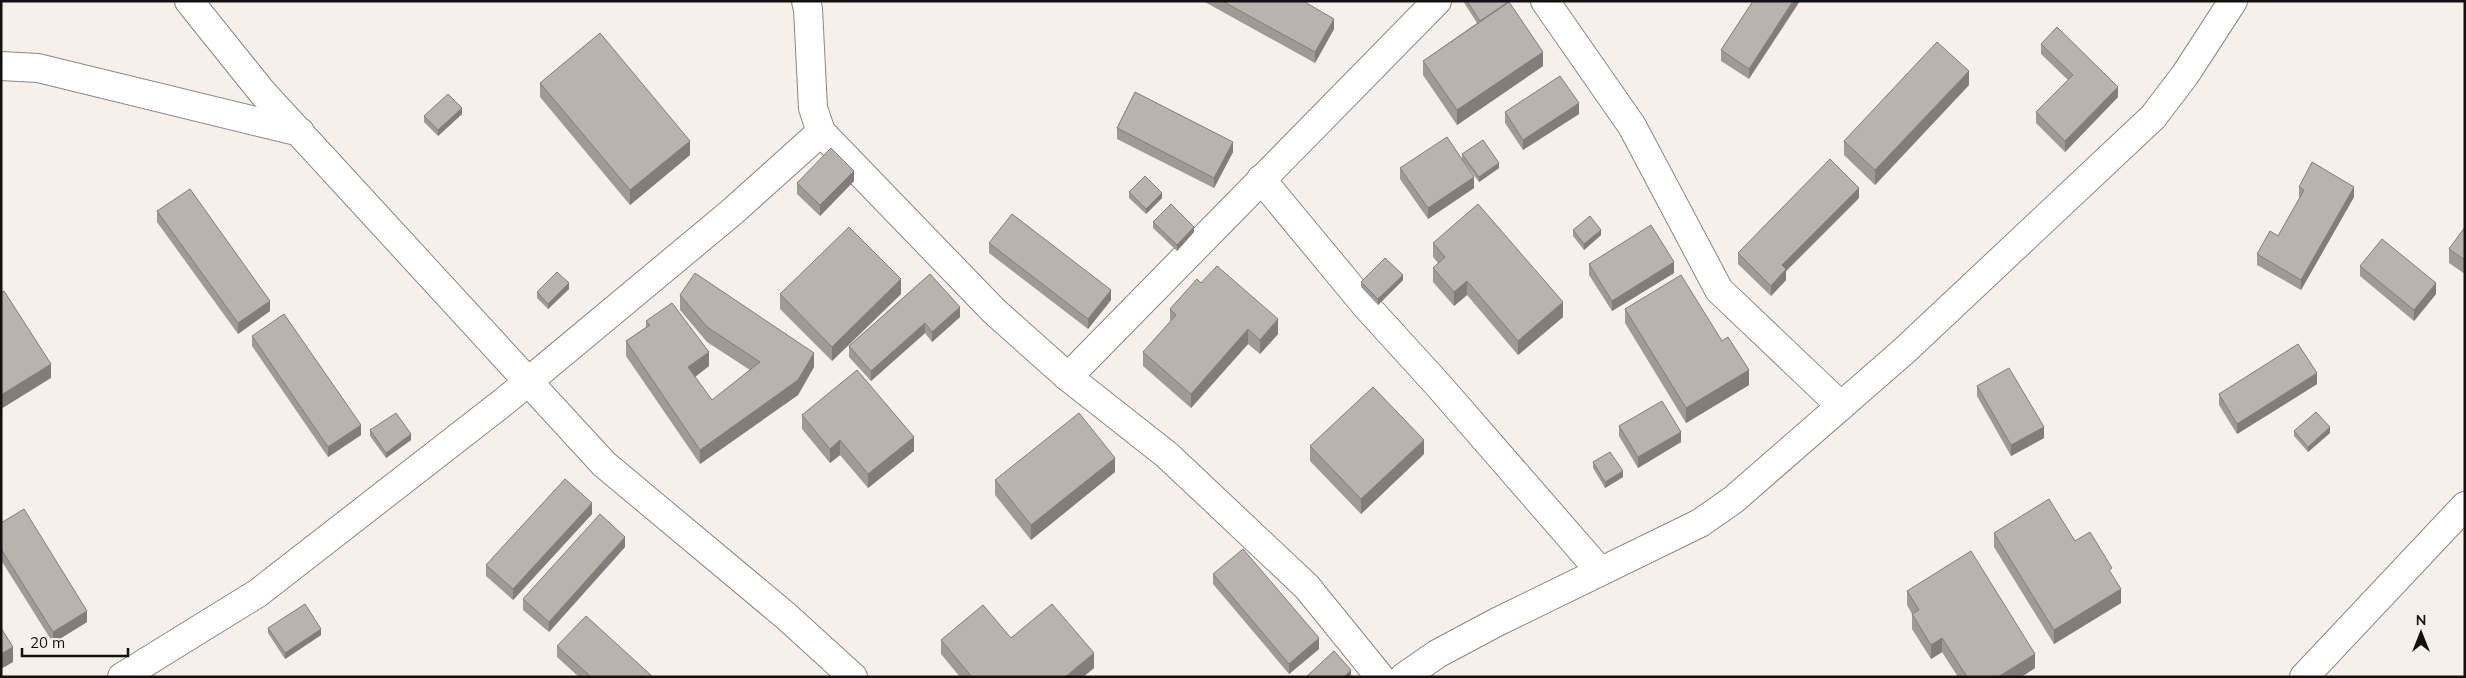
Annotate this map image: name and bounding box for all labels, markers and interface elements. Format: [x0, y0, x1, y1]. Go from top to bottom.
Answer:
north arrow [2396, 608, 2446, 658]
text: N [2416, 611, 2426, 629]
scale bar [22, 626, 129, 658]
text: 20 m [30, 633, 65, 652]

